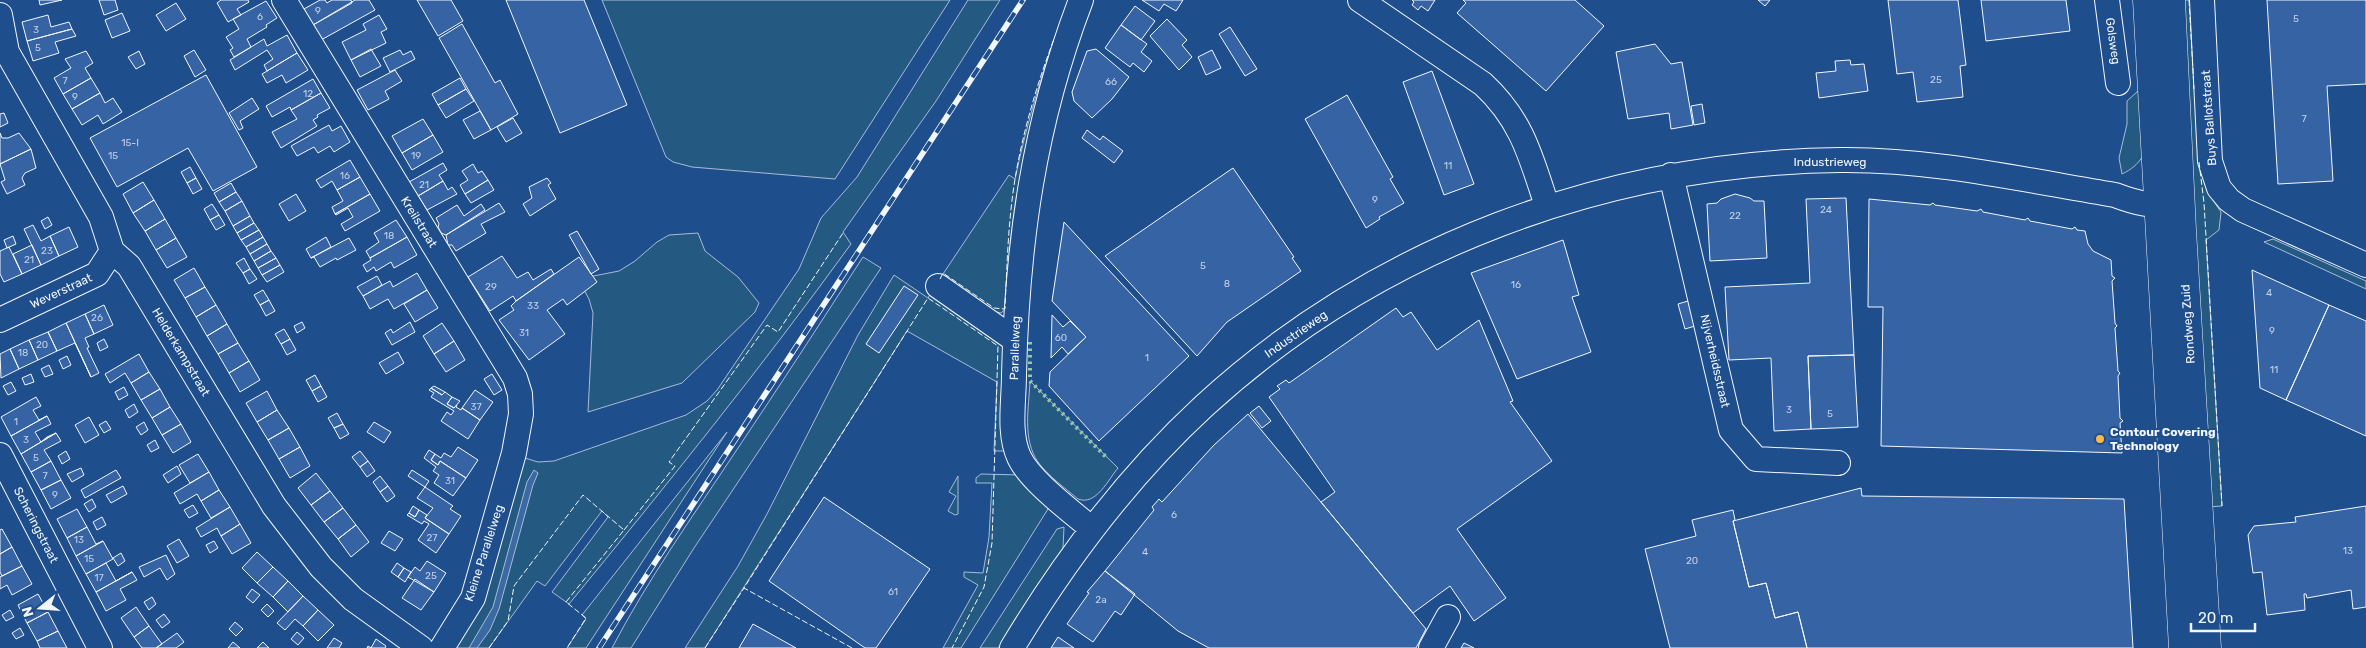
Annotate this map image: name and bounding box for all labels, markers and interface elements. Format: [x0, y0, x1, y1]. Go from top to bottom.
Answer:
house number: 9 [315, 5, 321, 17]
house number: 6 [257, 11, 263, 23]
house number: 5 [2293, 13, 2299, 25]
street label: Golsweg [2103, 17, 2123, 65]
house number: 3 [33, 24, 39, 36]
house number: 5 [35, 42, 41, 54]
street label: Buys Ballotstraat [2199, 69, 2219, 166]
house number: 25 [1930, 74, 1942, 86]
house number: 7 [62, 75, 68, 87]
house number: 66 [1105, 76, 1117, 88]
house number: 12 [303, 88, 313, 100]
house number: 9 [72, 91, 78, 103]
house number: 7 [2301, 113, 2307, 125]
house number: 15-I [121, 137, 139, 149]
house number: 15 [108, 150, 118, 162]
house number: 19 [411, 150, 421, 162]
street label: Industrieweg [1793, 155, 1867, 169]
house number: 11 [1444, 160, 1452, 172]
house number: 16 [340, 170, 350, 182]
house number: 21 [419, 179, 429, 191]
street label: Kreilstraat [398, 194, 440, 250]
house number: 9 [1372, 194, 1378, 206]
house number: 24 [1820, 204, 1832, 216]
house number: 22 [1729, 210, 1741, 222]
house number: 18 [384, 230, 394, 242]
house number: 23 [41, 245, 53, 257]
house number: 21 [24, 254, 34, 266]
house number: 5 [1200, 260, 1206, 272]
street label: Weverstraat [28, 270, 94, 311]
house number: 8 [1224, 278, 1230, 290]
house number: 16 [1511, 279, 1521, 291]
house number: 29 [485, 281, 497, 293]
street label: Rondweg Zuid [2178, 284, 2198, 364]
house number: 4 [2266, 287, 2272, 299]
house number: 33 [527, 300, 539, 312]
street label: Helderkampstraat [149, 305, 213, 399]
street label: Industrieweg [1262, 307, 1330, 361]
house number: 26 [91, 312, 103, 324]
street label: Nijverheidsstraat [1697, 313, 1733, 409]
street label: Parallelweg [1007, 316, 1023, 380]
house number: 9 [2269, 325, 2275, 337]
house number: 31 [519, 327, 529, 339]
house number: 60 [1055, 332, 1067, 344]
house number: 20 [36, 339, 48, 351]
house number: 18 [18, 347, 28, 359]
house number: 1 [1145, 352, 1149, 364]
house number: 11 [2270, 364, 2278, 376]
house number: 37 [470, 401, 482, 413]
house number: 3 [1786, 404, 1792, 416]
house number: 5 [1827, 408, 1833, 420]
house number: 1 [14, 416, 18, 428]
place label: Contour Covering Technology [2110, 425, 2216, 453]
marker: Contour Covering Technology [2094, 433, 2106, 445]
house number: 3 [23, 434, 29, 446]
house number: 5 [33, 452, 39, 464]
house number: 7 [42, 470, 48, 482]
house number: 31 [445, 475, 455, 487]
street label: Scheringstraat [11, 485, 61, 565]
house number: 9 [52, 489, 58, 501]
street label: Kleine Parallelweg [462, 503, 506, 603]
house number: 6 [1171, 509, 1177, 521]
house number: 27 [427, 532, 438, 544]
house number: 13 [74, 534, 84, 546]
house number: 13 [2343, 545, 2353, 557]
house number: 4 [1142, 546, 1148, 558]
house number: 15 [84, 553, 94, 565]
house number: 20 [1686, 555, 1698, 567]
house number: 25 [425, 570, 437, 582]
house number: 17 [94, 572, 104, 584]
north arrow [15, 583, 65, 633]
house number: 61 [888, 586, 898, 598]
house number: 2a [1095, 594, 1107, 606]
scale bar [2191, 600, 2255, 632]
text: N [18, 604, 38, 619]
text: 20 m [2198, 609, 2233, 627]

